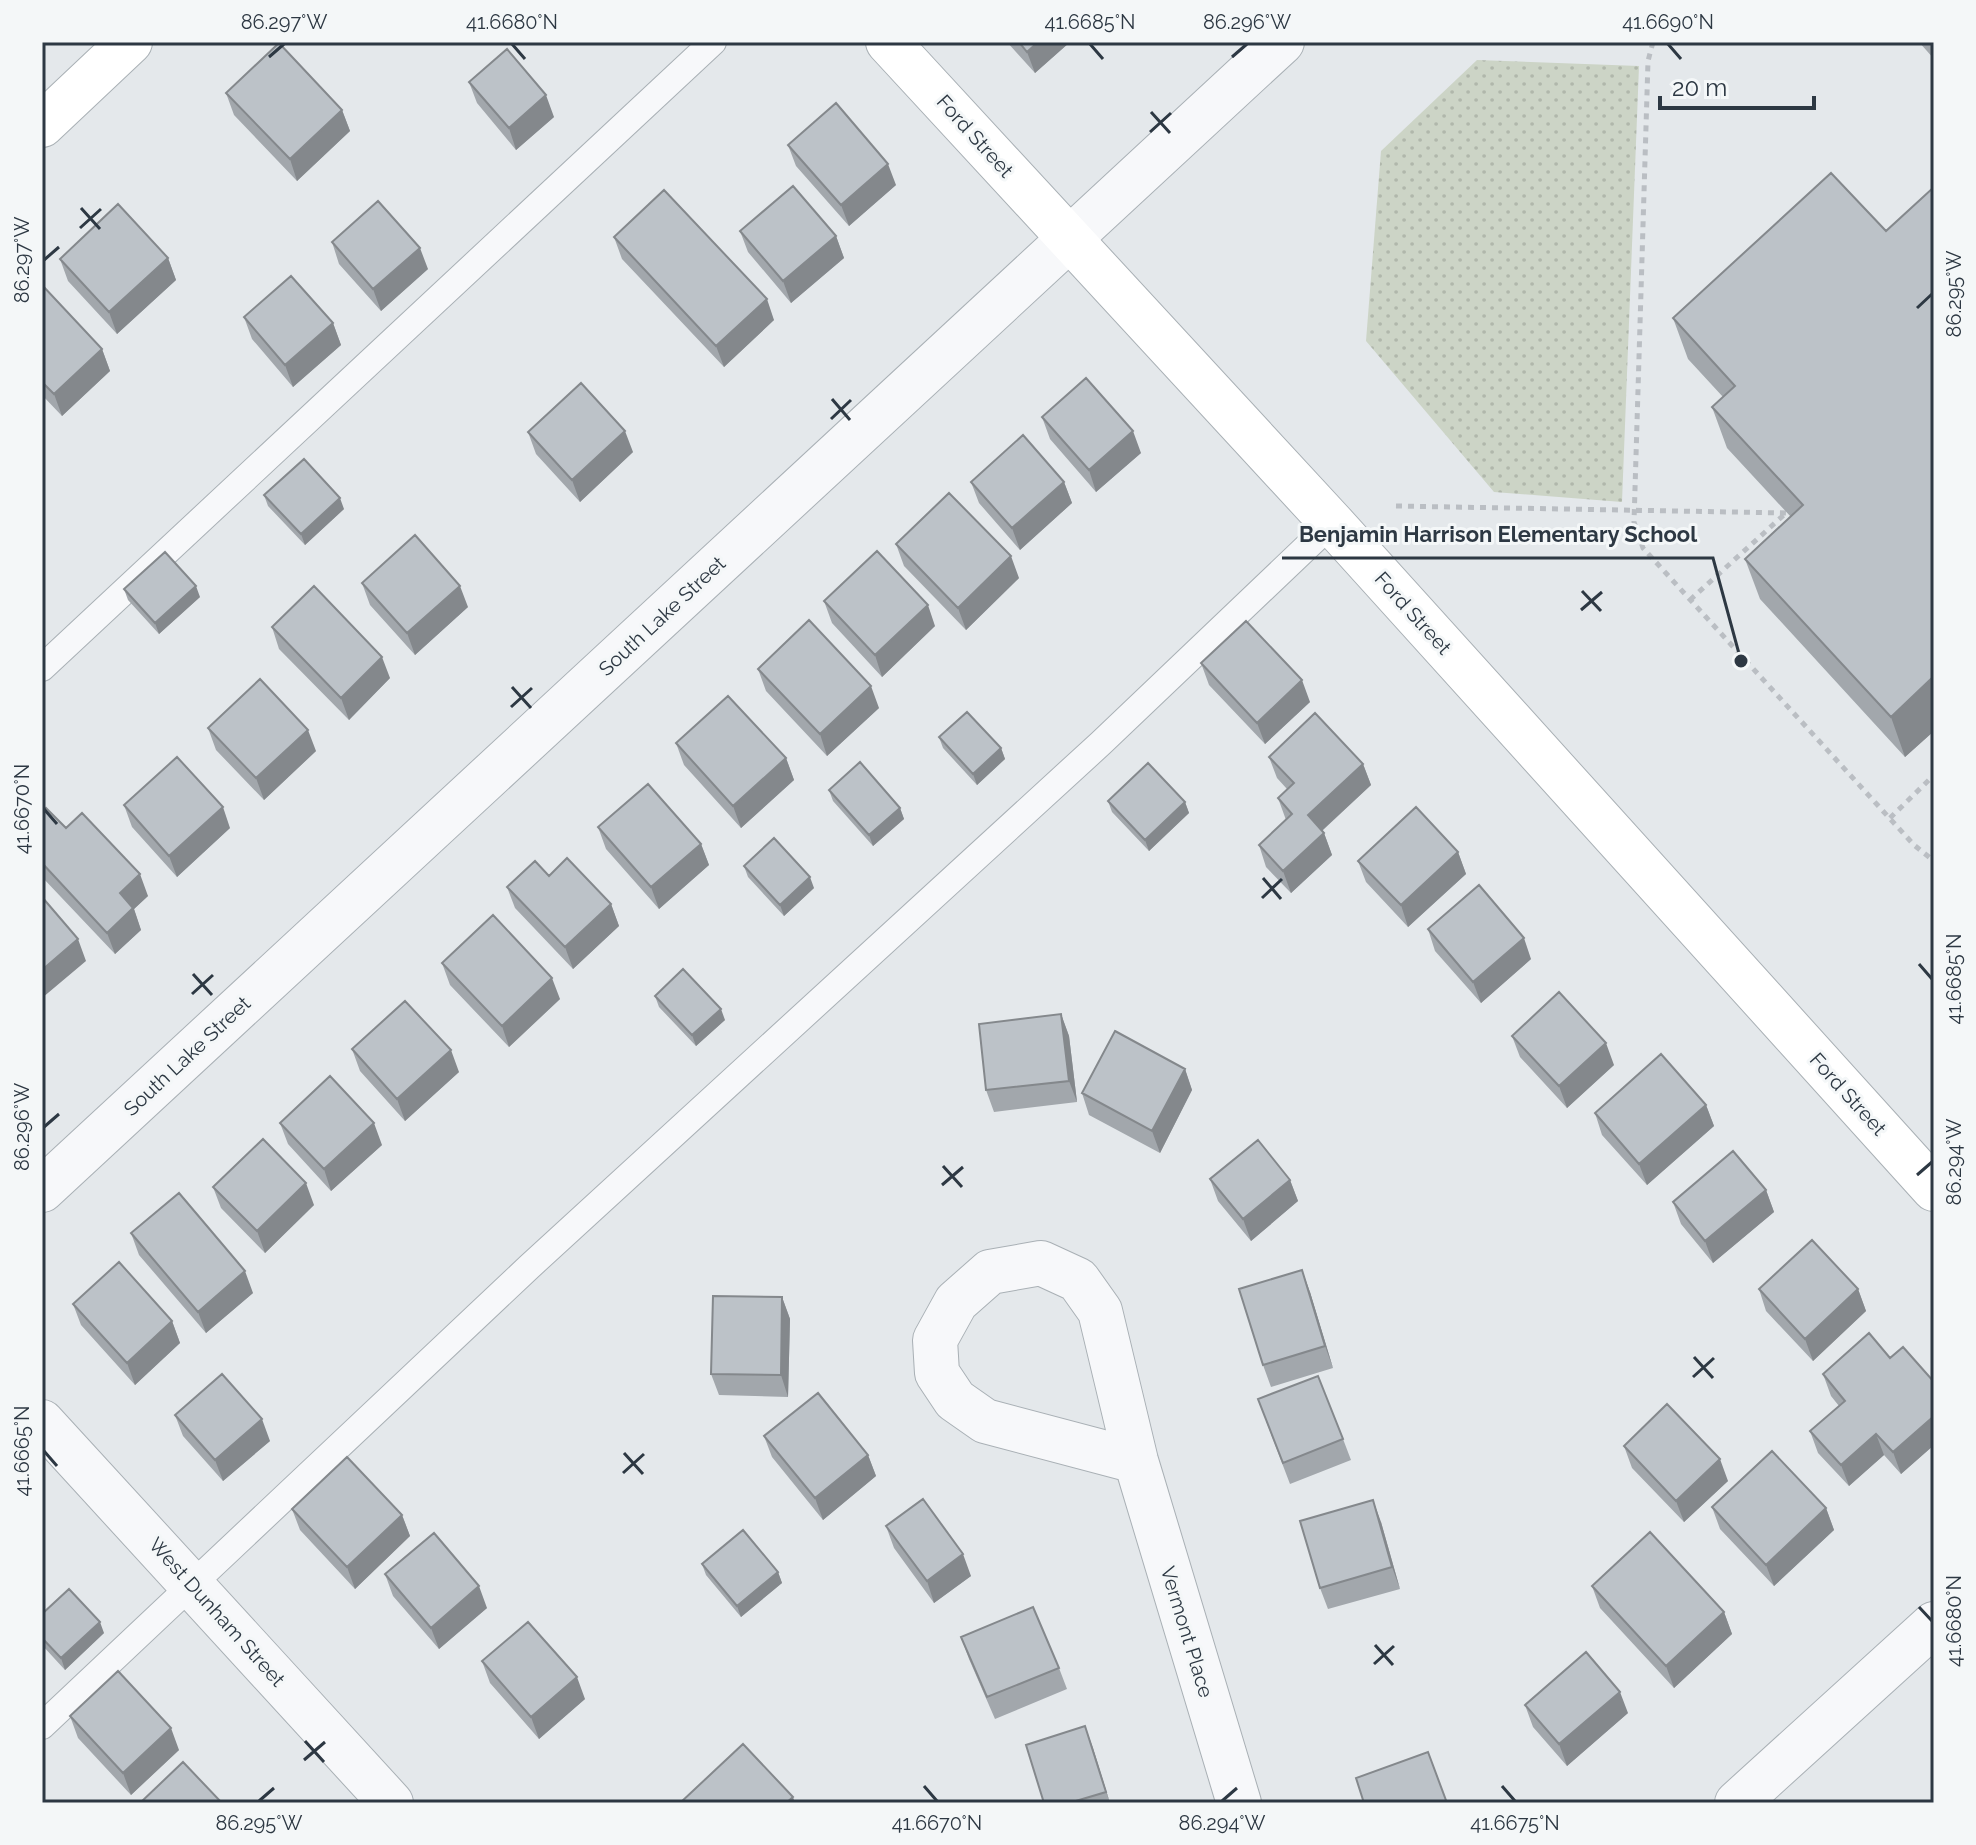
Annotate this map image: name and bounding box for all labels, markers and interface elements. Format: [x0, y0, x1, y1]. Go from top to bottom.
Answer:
text: 86.297°W [241, 10, 327, 34]
text: 41.6680°N [466, 10, 558, 34]
text: 41.6685°N [1045, 10, 1135, 34]
text: 86.296°W [1203, 10, 1291, 34]
text: 41.6690°N [1622, 10, 1714, 34]
scale bar [1660, 60, 1814, 110]
text: 20 m [1672, 73, 1727, 102]
street label: Ford Street [932, 90, 1018, 182]
text: 86.297°W [10, 217, 34, 303]
text: 86.295°W [1942, 250, 1966, 337]
callout: Benjamin Harrison Elementary School [1282, 512, 1713, 558]
text: Benjamin Harrison Elementary School [1299, 521, 1698, 547]
street label: South Lake Street [594, 551, 730, 681]
street label: Ford Street [1370, 567, 1456, 659]
text: 41.6670°N [10, 764, 34, 854]
text: 41.6685°N [1942, 934, 1966, 1024]
street label: South Lake Street [119, 991, 255, 1121]
street label: Ford Street [1805, 1048, 1891, 1140]
text: 86.296°W [10, 1083, 34, 1171]
text: 86.294°W [1942, 1119, 1966, 1205]
text: 41.6665°N [10, 1405, 34, 1497]
street label: West Dunham Street [144, 1533, 290, 1692]
street label: Vermont Place [1156, 1563, 1218, 1701]
text: 41.6680°N [1942, 1575, 1966, 1667]
text: 86.295°W [216, 1811, 303, 1835]
text: 41.6670°N [892, 1811, 982, 1835]
text: 86.294°W [1179, 1811, 1265, 1835]
text: 41.6675°N [1470, 1811, 1560, 1835]

